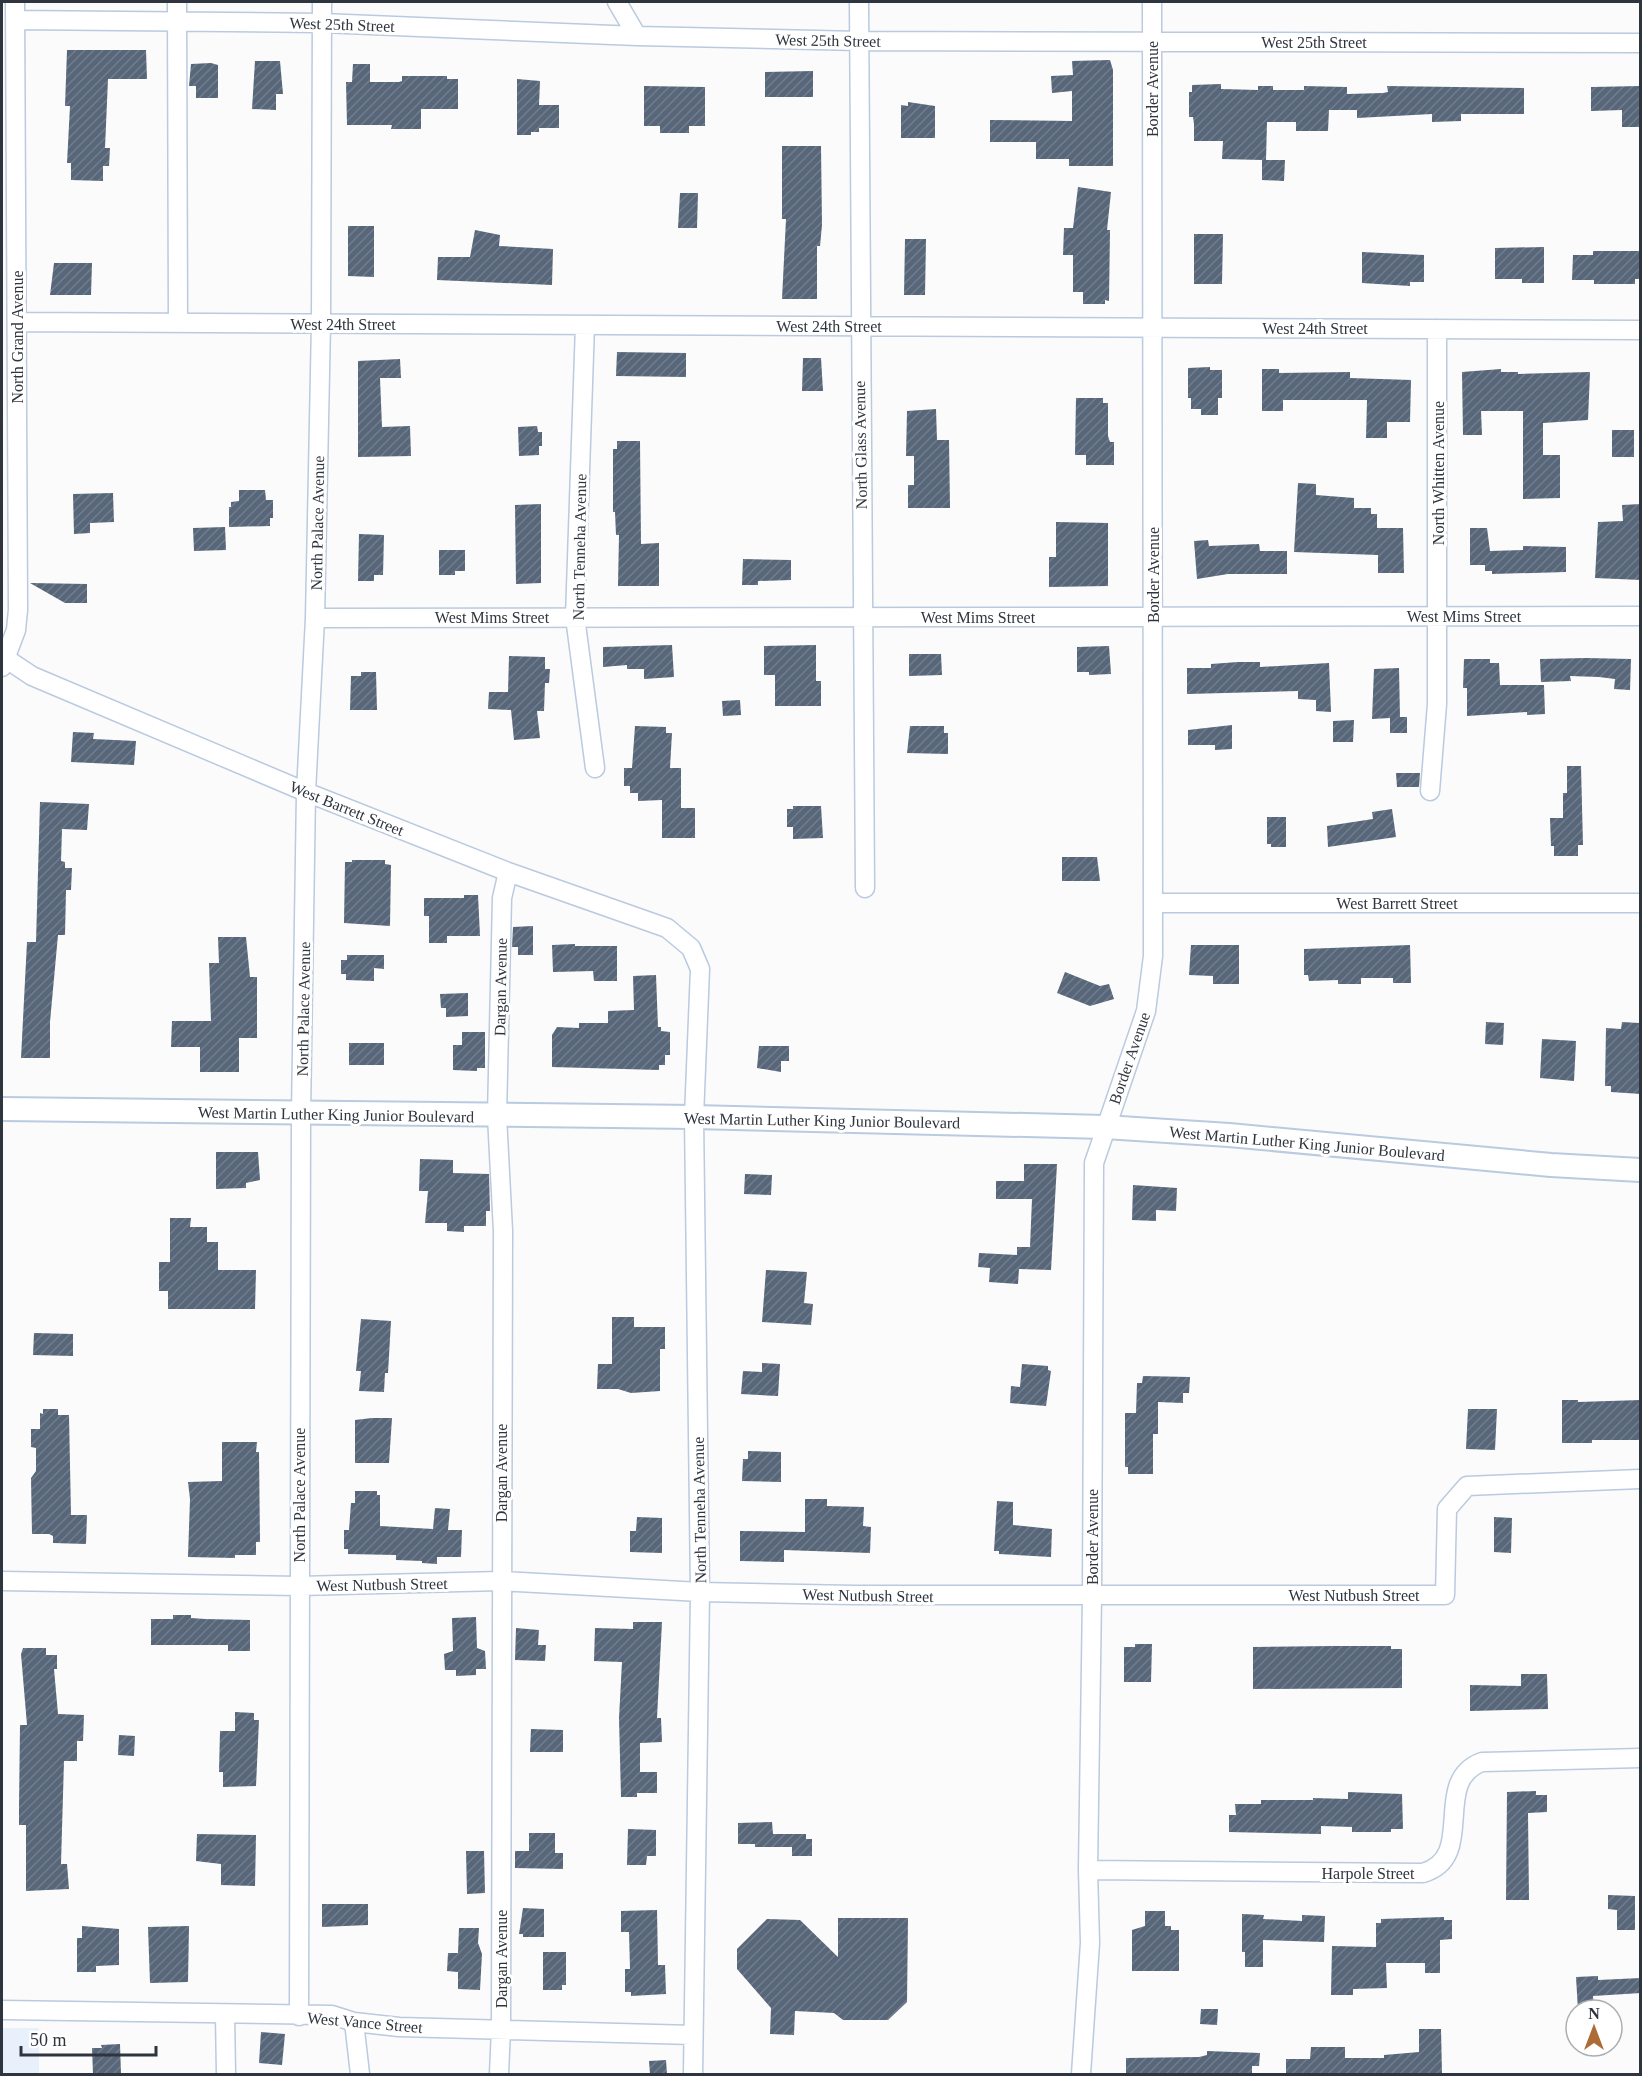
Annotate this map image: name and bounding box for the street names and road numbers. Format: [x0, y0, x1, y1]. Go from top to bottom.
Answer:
street label: West 25th Street [289, 14, 395, 35]
street label: West 25th Street [775, 31, 881, 50]
street label: West 25th Street [1261, 34, 1367, 51]
street label: Border Avenue [1144, 41, 1161, 137]
street label: North Grand Avenue [9, 271, 26, 404]
street label: West 24th Street [290, 316, 396, 333]
street label: West 24th Street [776, 318, 882, 335]
street label: West 24th Street [1262, 320, 1368, 337]
street label: North Glass Avenue [851, 381, 870, 509]
street label: North Whitten Avenue [1430, 401, 1447, 545]
street label: North Palace Avenue [308, 455, 327, 591]
street label: North Tenneha Avenue [570, 474, 589, 620]
street label: Border Avenue [1145, 527, 1162, 623]
street label: West Mims Street [1407, 608, 1522, 625]
street label: West Mims Street [435, 609, 550, 626]
street label: West Mims Street [921, 609, 1036, 626]
street label: West Barrett Street [287, 778, 407, 839]
street label: West Barrett Street [1336, 895, 1458, 912]
street label: Dargan Avenue [491, 938, 511, 1036]
street label: North Palace Avenue [294, 941, 313, 1077]
street label: Border Avenue [1106, 1010, 1153, 1106]
street label: West Martin Luther King Junior Boulevard [198, 1104, 474, 1126]
street label: West Martin Luther King Junior Boulevard [684, 1110, 960, 1132]
street label: West Martin Luther King Junior Boulevard [1168, 1123, 1445, 1165]
street label: Dargan Avenue [493, 1424, 511, 1522]
street label: North Palace Avenue [291, 1428, 308, 1562]
street label: North Tenneha Avenue [690, 1437, 709, 1583]
street label: Border Avenue [1084, 1489, 1101, 1585]
street label: West Nutbush Street [316, 1575, 448, 1594]
street label: West Nutbush Street [802, 1586, 934, 1605]
street label: West Nutbush Street [1288, 1587, 1420, 1604]
street label: Harpole Street [1322, 1865, 1415, 1883]
street label: Dargan Avenue [493, 1910, 511, 2008]
street label: West Vance Street [307, 2009, 424, 2036]

